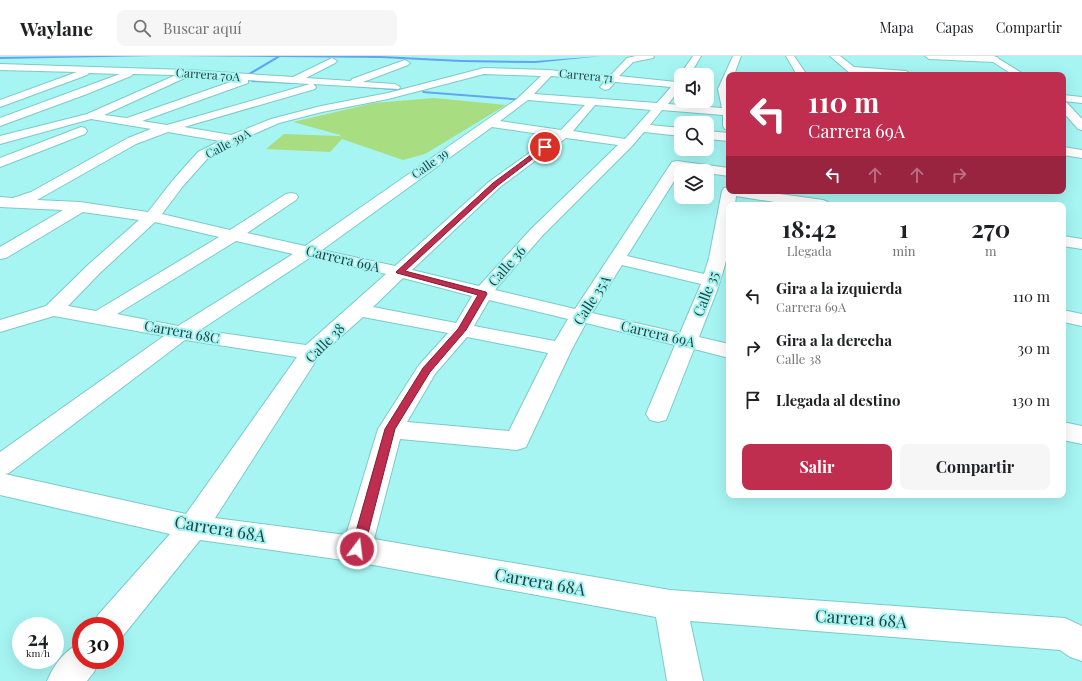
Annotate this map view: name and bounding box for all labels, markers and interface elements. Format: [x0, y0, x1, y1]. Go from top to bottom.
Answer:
search box [117, 10, 397, 46]
text: Waylane [20, 15, 93, 41]
icon: search [131, 17, 153, 39]
text: Buscar aquí [163, 18, 242, 38]
text: Mapa [879, 18, 914, 37]
text: Capas [936, 18, 974, 37]
text: Compartir [996, 18, 1062, 37]
street label: Carrera 70A [175, 64, 241, 84]
street label: Carrera 71 [558, 65, 614, 85]
map controls [674, 68, 714, 204]
button: sound [674, 68, 714, 108]
text: 110 m [808, 83, 879, 120]
icon: left [742, 88, 794, 140]
button: search [674, 116, 714, 156]
text: Carrera 69A [808, 119, 905, 143]
street label: Calle 39A [202, 124, 253, 162]
pin [528, 130, 562, 164]
icon: arrive [534, 136, 556, 158]
street label: Calle 39 [408, 145, 451, 182]
button: layers [674, 164, 714, 204]
icon: left [822, 164, 844, 186]
icon: ahead [864, 164, 886, 186]
icon: ahead [906, 164, 928, 186]
icon: right [948, 164, 970, 186]
text: 18:42 [782, 212, 837, 244]
text: 1 [899, 212, 909, 244]
text: 270 [971, 212, 1010, 244]
street label: Carrera 69A [304, 241, 382, 276]
street label: Calle 36 [484, 241, 530, 290]
text: Llegada [787, 242, 832, 259]
text: min [892, 242, 916, 259]
text: m [985, 242, 997, 259]
street label: Calle 35 [688, 268, 723, 319]
street label: Calle 35A [568, 271, 615, 328]
text: Gira a la izquierda [776, 278, 902, 298]
icon: left [742, 285, 764, 307]
text: 110 m [1013, 286, 1050, 306]
text: Carrera 69A [776, 298, 846, 315]
street label: Carrera 68C [143, 316, 221, 348]
street label: Carrera 69A [619, 316, 697, 351]
street label: Calle 38 [301, 319, 349, 367]
text: Gira a la derecha [776, 330, 892, 350]
icon: right [742, 337, 764, 359]
text: 30 m [1017, 338, 1050, 358]
text: Calle 38 [776, 350, 821, 367]
icon: arrive [742, 389, 764, 411]
text: Llegada al destino [776, 390, 900, 410]
text: 130 m [1012, 390, 1050, 410]
button: Salir [742, 444, 892, 490]
button: Compartir [900, 444, 1050, 490]
street label: Carrera 68A [173, 510, 268, 546]
position arrow [336, 528, 378, 570]
street label: Carrera 68A [493, 562, 588, 600]
street label: Carrera 68A [814, 604, 908, 632]
speed limit sign: 30 [72, 617, 124, 669]
text: 24 [27, 624, 49, 651]
text: km/h [26, 646, 50, 660]

